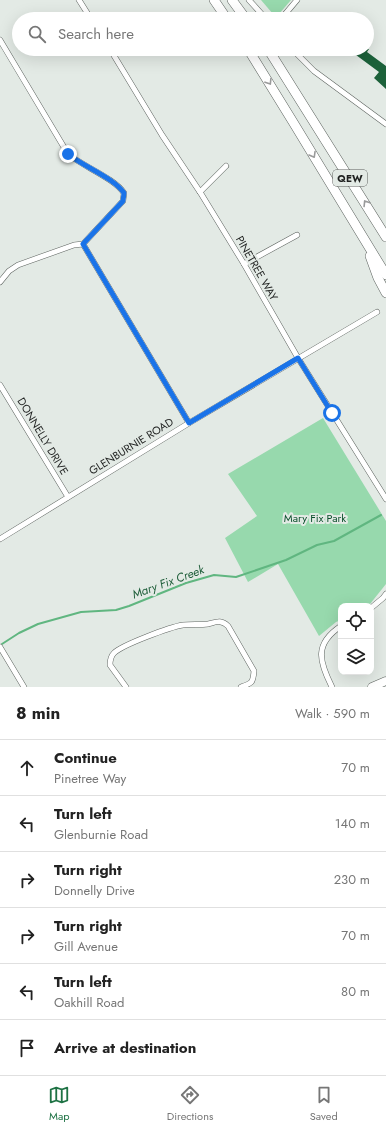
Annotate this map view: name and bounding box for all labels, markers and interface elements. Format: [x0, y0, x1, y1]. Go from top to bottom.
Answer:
search box [12, 12, 374, 56]
icon: search [26, 23, 48, 45]
text: Search here [58, 23, 134, 45]
one-way arrow [264, 78, 271, 85]
route end [59, 145, 77, 163]
one-way arrow [309, 151, 316, 158]
road number: QEW [333, 170, 367, 186]
one-way arrow [363, 200, 370, 207]
street label: PINETREE WAY [232, 233, 282, 304]
street label: DONNELLY DRIVE [14, 394, 72, 478]
route start [323, 404, 341, 422]
street label: GLENBURNIE ROAD [86, 413, 177, 479]
park label: Mary Fix Park [284, 510, 346, 526]
water label: Mary Fix Creek [129, 560, 207, 603]
map controls [338, 603, 374, 675]
button: locate [338, 603, 374, 639]
button: layers [338, 639, 374, 675]
text: 8 min [16, 701, 60, 725]
text: Walk · 590 m [295, 704, 370, 723]
text: Continue [54, 747, 117, 769]
icon: ahead [16, 757, 38, 779]
text: 70 m [341, 758, 370, 777]
text: Pinetree Way [54, 769, 126, 788]
text: Turn left [54, 803, 112, 825]
icon: left [16, 813, 38, 835]
text: 140 m [335, 814, 370, 833]
text: Glenburnie Road [54, 825, 148, 844]
text: Turn right [54, 859, 122, 881]
icon: right [16, 869, 38, 891]
text: 230 m [334, 870, 370, 889]
text: Donnelly Drive [54, 881, 135, 900]
text: Turn right [54, 915, 122, 937]
icon: right [16, 925, 38, 947]
text: 70 m [341, 926, 370, 945]
text: Gill Avenue [54, 937, 118, 956]
text: Turn left [54, 971, 112, 993]
icon: left [16, 981, 38, 1003]
text: 80 m [341, 982, 370, 1001]
text: Oakhill Road [54, 993, 124, 1012]
icon: arrive [16, 1037, 38, 1059]
text: Arrive at destination [54, 1037, 196, 1059]
tab: Map [48, 1084, 70, 1124]
tab: Directions [167, 1084, 213, 1124]
tab: Saved [310, 1084, 338, 1124]

